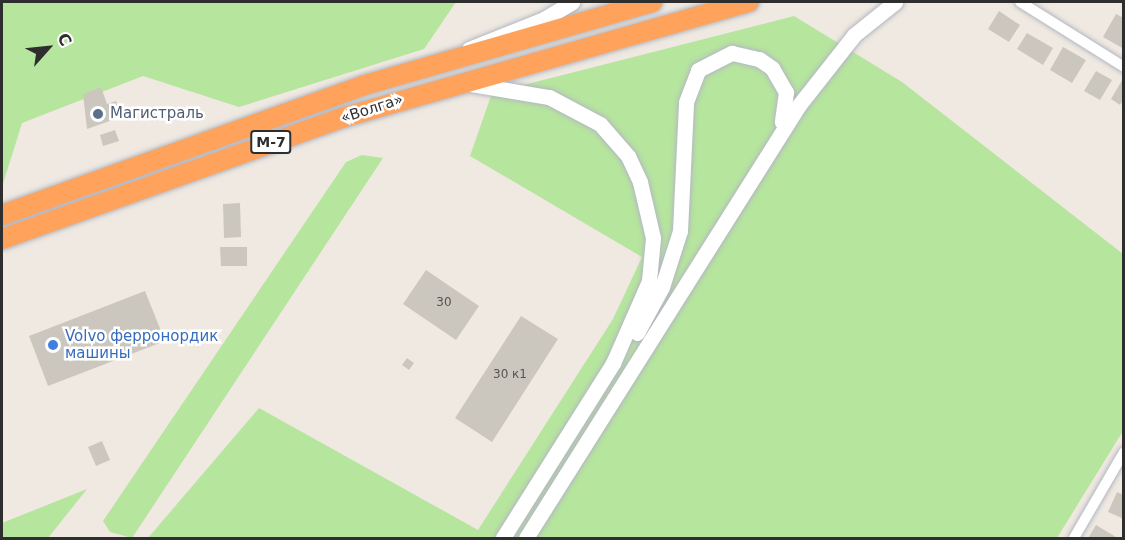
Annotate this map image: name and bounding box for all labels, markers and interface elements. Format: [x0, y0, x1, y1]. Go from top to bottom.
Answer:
north arrow [18, 18, 78, 78]
text: С [53, 30, 76, 49]
street label: «Волга» [339, 90, 405, 128]
place label: Магистраль [110, 105, 204, 123]
marker: Магистраль [91, 107, 105, 121]
road number: М-7 [250, 131, 292, 153]
house number: 30 [436, 296, 452, 310]
place label: Volvo ферронордик машины [65, 327, 218, 362]
marker: Volvo ферронордик машины [46, 338, 60, 352]
house number: 30 к1 [493, 368, 527, 382]

